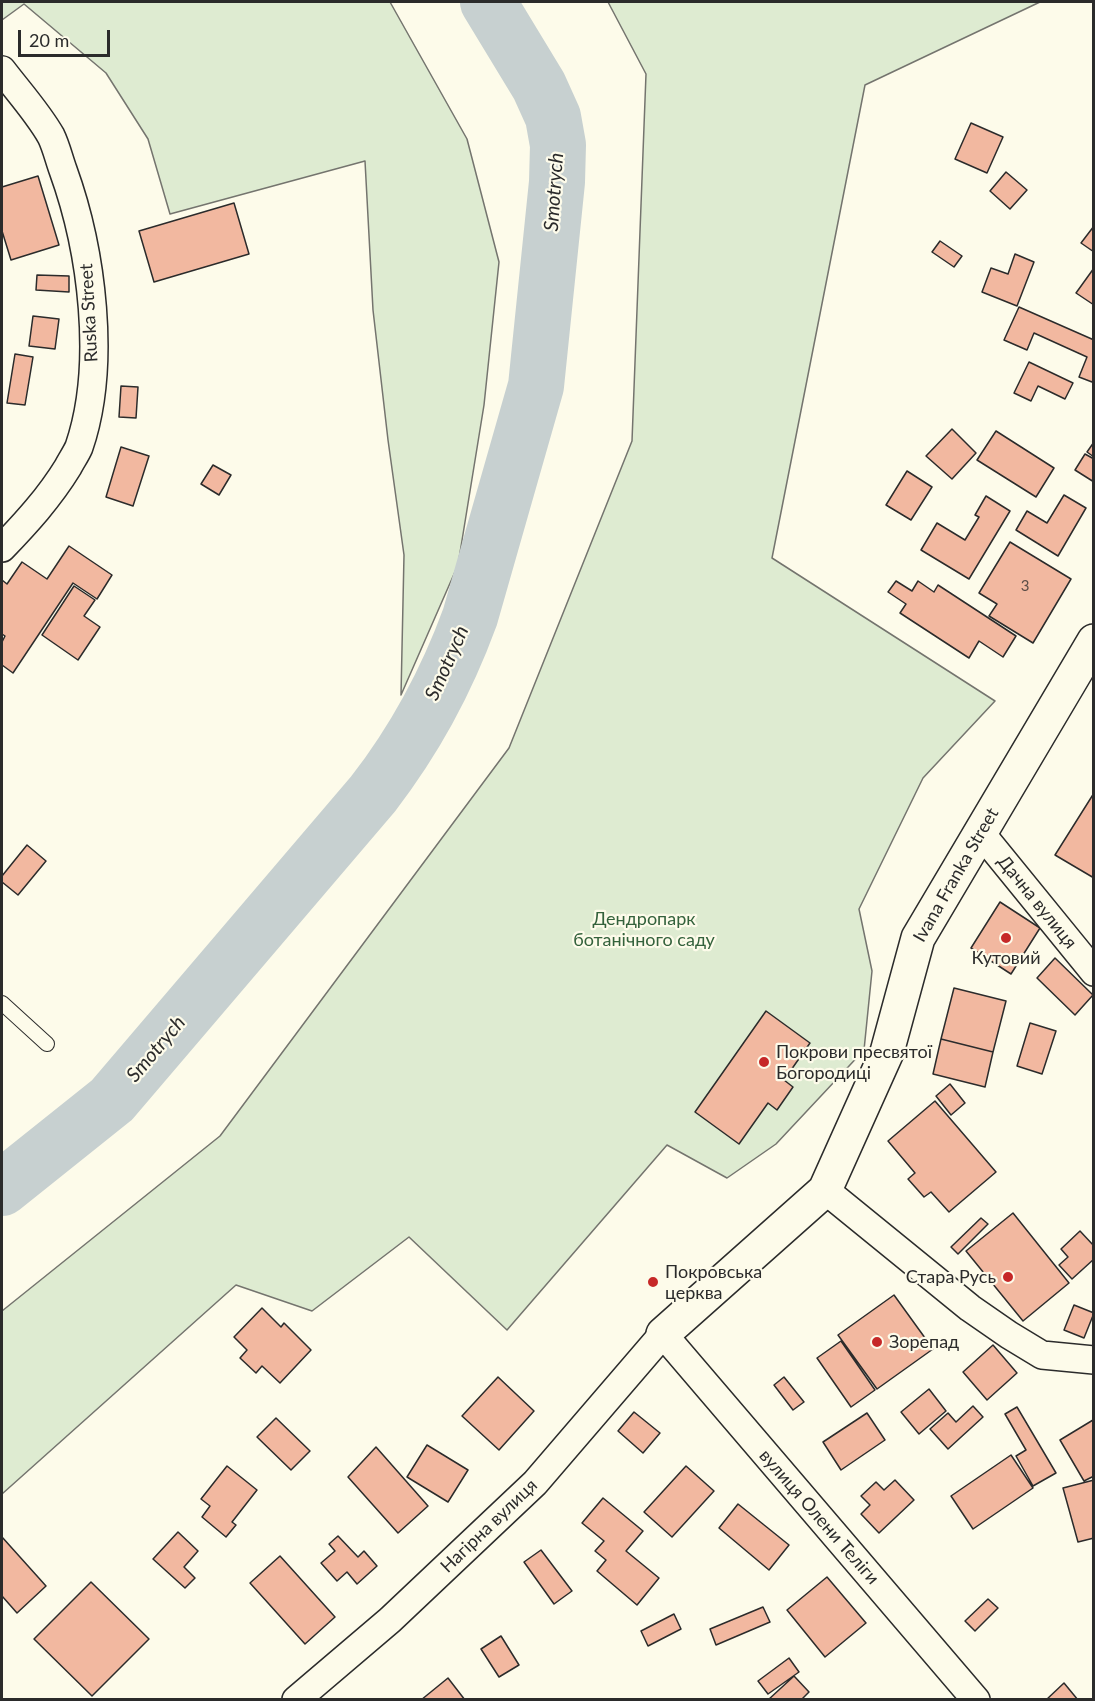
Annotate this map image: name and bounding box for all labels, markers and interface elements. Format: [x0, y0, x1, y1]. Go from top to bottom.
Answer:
scale bar [21, 18, 112, 56]
text: 20 m [29, 29, 69, 51]
water label: Smotrych [539, 152, 569, 232]
street label: Ruska Street [76, 263, 102, 363]
house number: 3 [1021, 577, 1029, 595]
water label: Smotrych [420, 622, 474, 704]
street label: Ivana Franka Street [909, 804, 1003, 946]
street label: Дачна вулиця [993, 851, 1081, 953]
park label: Дендропарк ботанічного саду [573, 908, 715, 950]
marker: Кутовий [999, 931, 1013, 945]
place label: Кутовий [971, 947, 1041, 969]
water label: Smotrych [121, 1011, 191, 1087]
place label: Покрови пресвятої Богородиці [776, 1041, 932, 1084]
marker: Покрови пресвятої Богородиці [757, 1055, 771, 1069]
place label: Покровська церква [665, 1261, 762, 1304]
place label: Стара Русь [906, 1266, 996, 1288]
marker: Стара Русь [1001, 1270, 1015, 1284]
marker: Покровська церква [646, 1275, 660, 1289]
place label: Зорепад [889, 1331, 959, 1353]
marker: Зорепад [870, 1335, 884, 1349]
street label: вулиця Олени Теліги [755, 1445, 883, 1589]
street label: Нагірна вулиця [436, 1475, 542, 1577]

